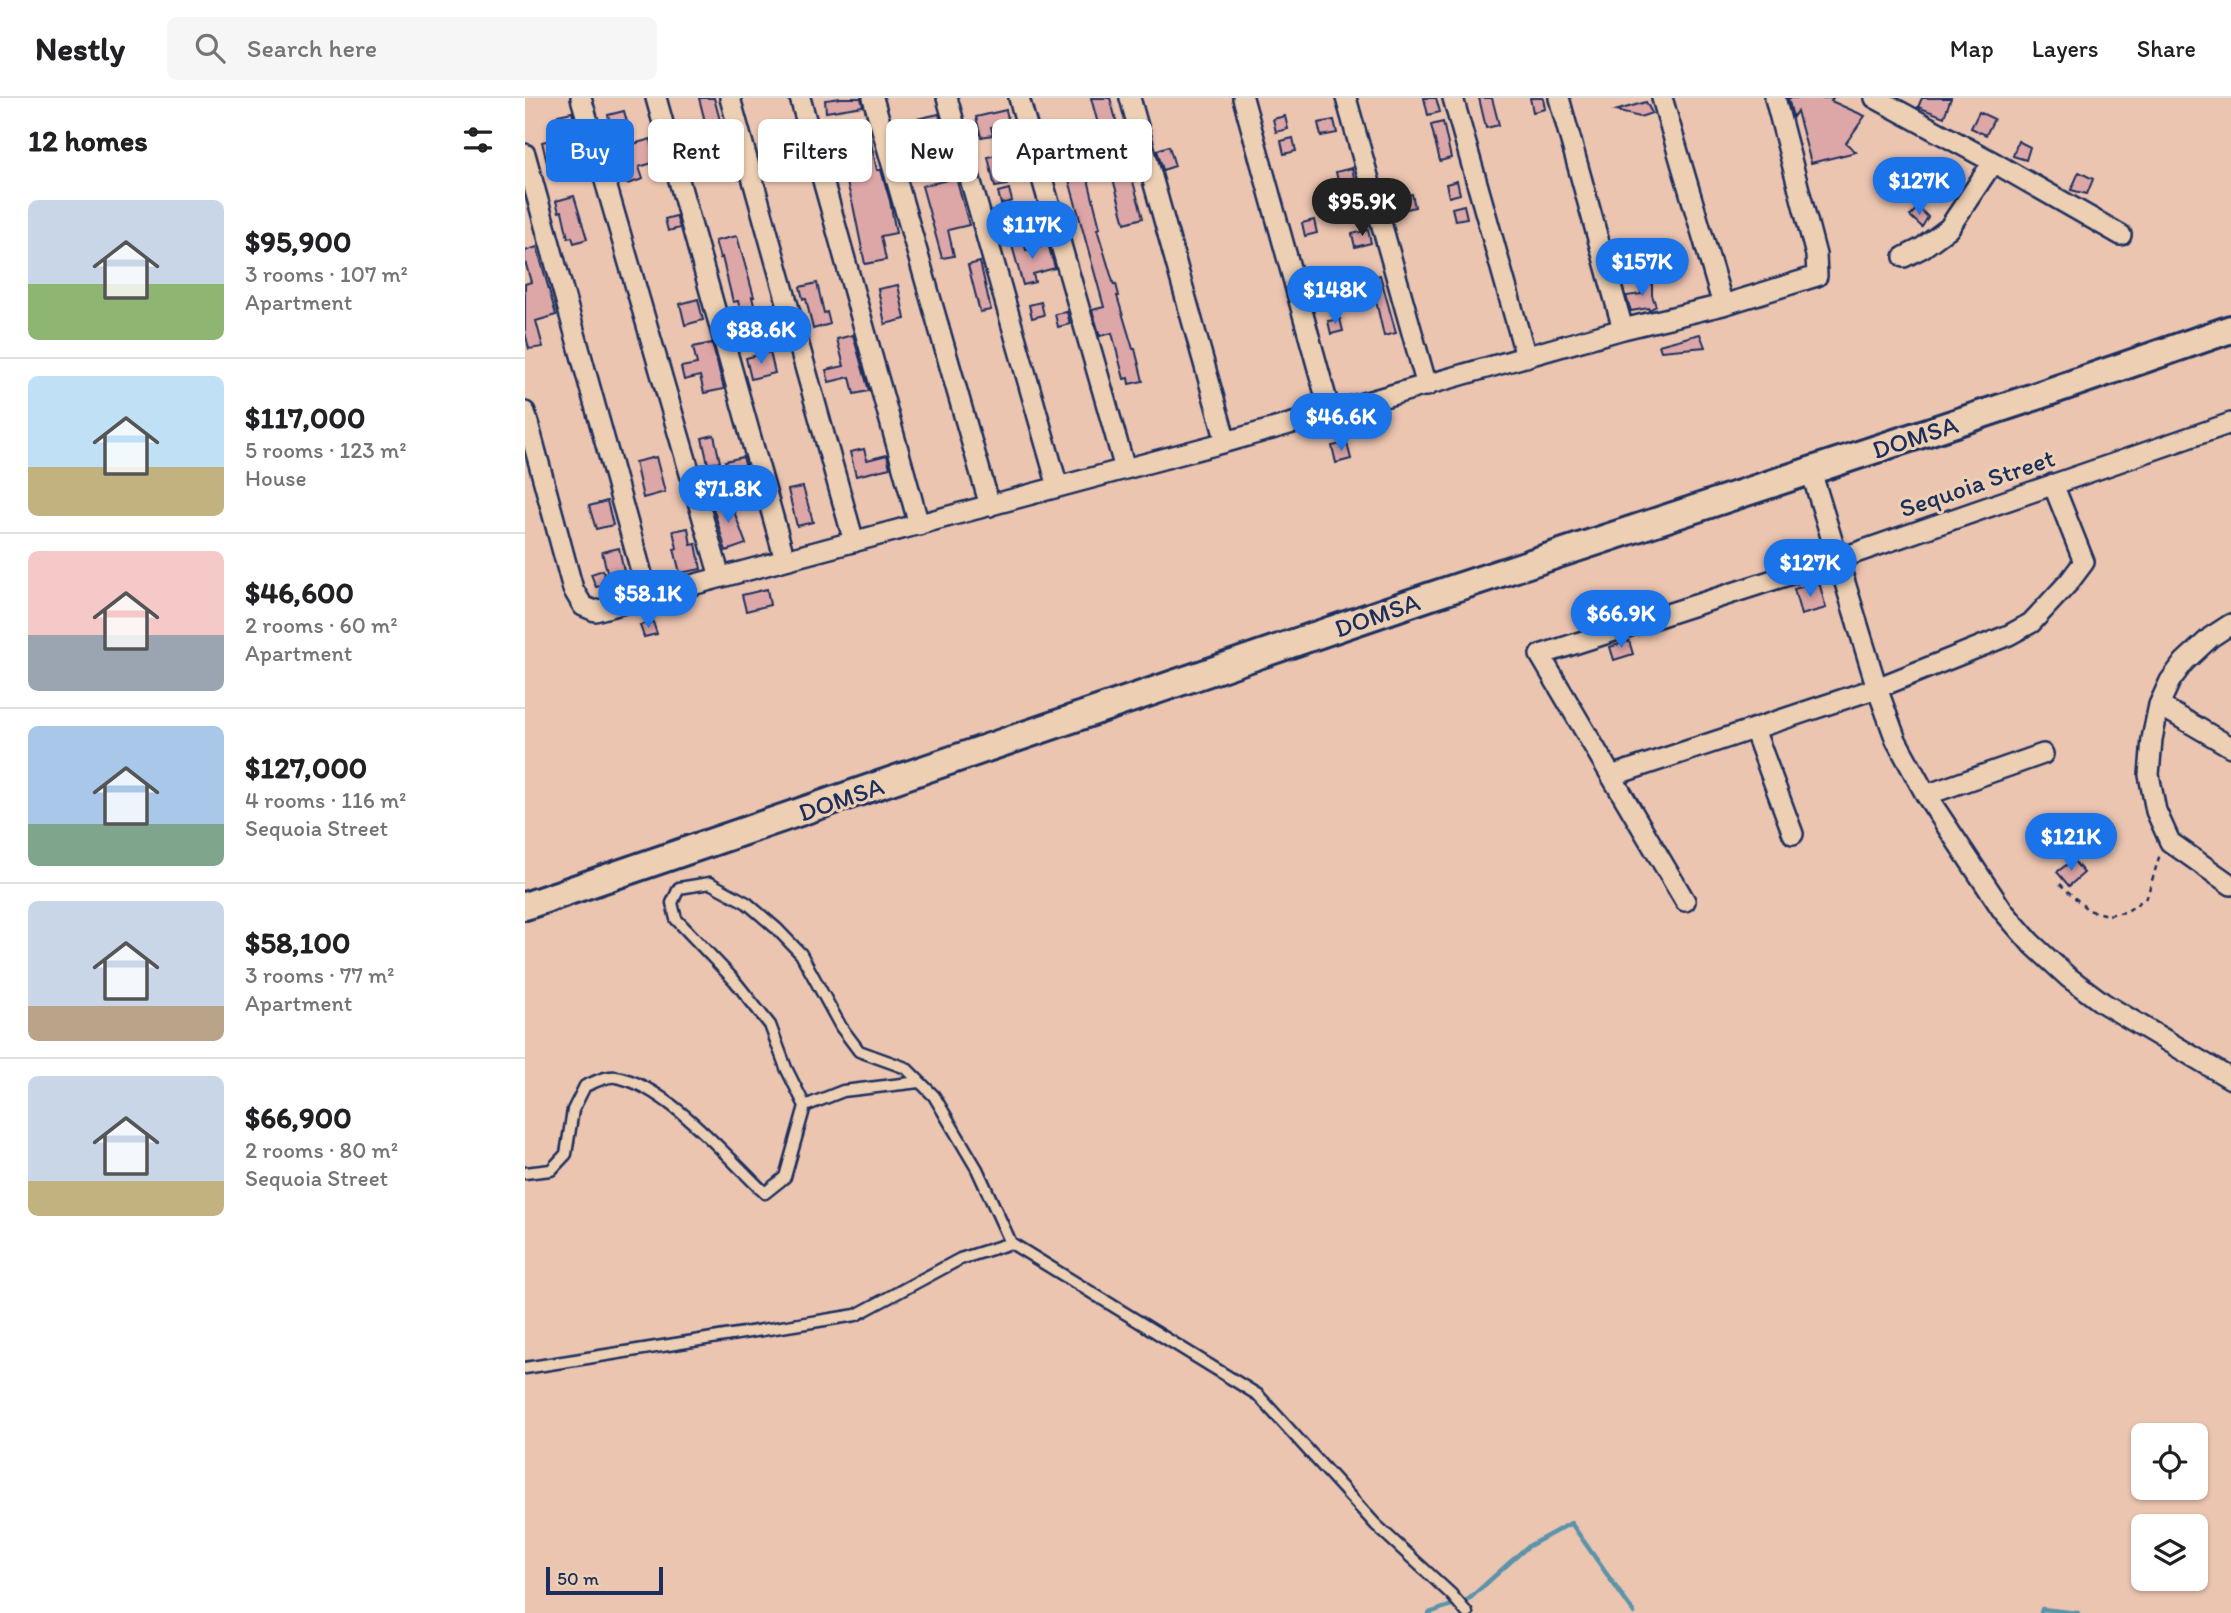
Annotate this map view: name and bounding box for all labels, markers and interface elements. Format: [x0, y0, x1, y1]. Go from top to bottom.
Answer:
search box [167, 17, 657, 80]
text: Nestly [35, 29, 125, 68]
icon: search [191, 29, 229, 67]
text: Search here [247, 32, 377, 64]
text: Map [1950, 34, 1994, 63]
text: Layers [2032, 34, 2099, 63]
text: Share [2137, 34, 2196, 63]
chip: Buy [546, 119, 634, 182]
chip: Rent [648, 119, 744, 182]
chip: Filters [758, 119, 872, 182]
chip: New [886, 119, 978, 182]
chip: Apartment [992, 119, 1152, 182]
icon: filters [459, 121, 497, 159]
text: 12 homes [28, 122, 148, 159]
pin: $127K [1870, 158, 1968, 217]
text: $127K [1889, 166, 1949, 194]
pin: $95.9K [1305, 178, 1419, 238]
text: $95.9K [1328, 187, 1396, 215]
pin: $117K [983, 202, 1081, 261]
text: $117K [1002, 210, 1062, 238]
text: $95,900 [245, 223, 351, 260]
icon: home [84, 228, 168, 312]
pin: $157K [1593, 238, 1691, 298]
text: $157K [1612, 247, 1672, 275]
text: 3 rooms · 107 m² [245, 260, 408, 288]
pin: $148K [1286, 266, 1384, 326]
text: $148K [1303, 275, 1367, 303]
text: Apartment [245, 288, 352, 316]
pin: $88.6K [704, 306, 818, 366]
text: $88.6K [726, 315, 796, 343]
pin: $46.6K [1284, 394, 1398, 453]
text: $117,000 [245, 399, 365, 436]
text: $46.6K [1306, 402, 1376, 430]
icon: home [84, 404, 168, 488]
street label: DOMSA [1868, 408, 1962, 466]
text: 5 rooms · 123 m² [245, 436, 407, 464]
street label: Sequoia Street [1895, 441, 2059, 524]
text: House [245, 464, 307, 492]
pin: $71.8K [671, 466, 785, 525]
text: $71.8K [695, 474, 761, 502]
pin: $127K [1761, 540, 1859, 599]
text: $127K [1780, 548, 1840, 576]
pin: $58.1K [591, 570, 705, 630]
text: $46,600 [245, 574, 354, 611]
icon: home [84, 579, 168, 663]
text: $58.1K [614, 579, 682, 607]
street label: DOMSA [1330, 585, 1424, 645]
pin: $66.9K [1564, 590, 1678, 650]
text: $66.9K [1587, 599, 1655, 627]
text: 2 rooms · 60 m² [245, 611, 398, 639]
text: Apartment [245, 639, 352, 667]
text: $127,000 [245, 749, 367, 786]
icon: home [84, 754, 168, 838]
street label: DOMSA [794, 769, 888, 829]
text: 4 rooms · 116 m² [245, 786, 407, 814]
text: Sequoia Street [245, 814, 388, 842]
pin: $121K [2022, 814, 2120, 873]
text: $121K [2041, 822, 2101, 850]
text: $58,100 [245, 924, 350, 961]
icon: home [84, 929, 168, 1013]
text: 3 rooms · 77 m² [245, 961, 395, 989]
text: Apartment [245, 989, 352, 1017]
text: $66,900 [245, 1099, 352, 1136]
icon: home [84, 1104, 168, 1188]
text: 2 rooms · 80 m² [245, 1136, 398, 1164]
text: Sequoia Street [245, 1164, 388, 1192]
map controls [2131, 1423, 2208, 1591]
button: locate [2131, 1423, 2208, 1500]
button: layers [2131, 1514, 2208, 1591]
scale bar [546, 1564, 663, 1596]
text: 50 m [557, 1567, 599, 1590]

